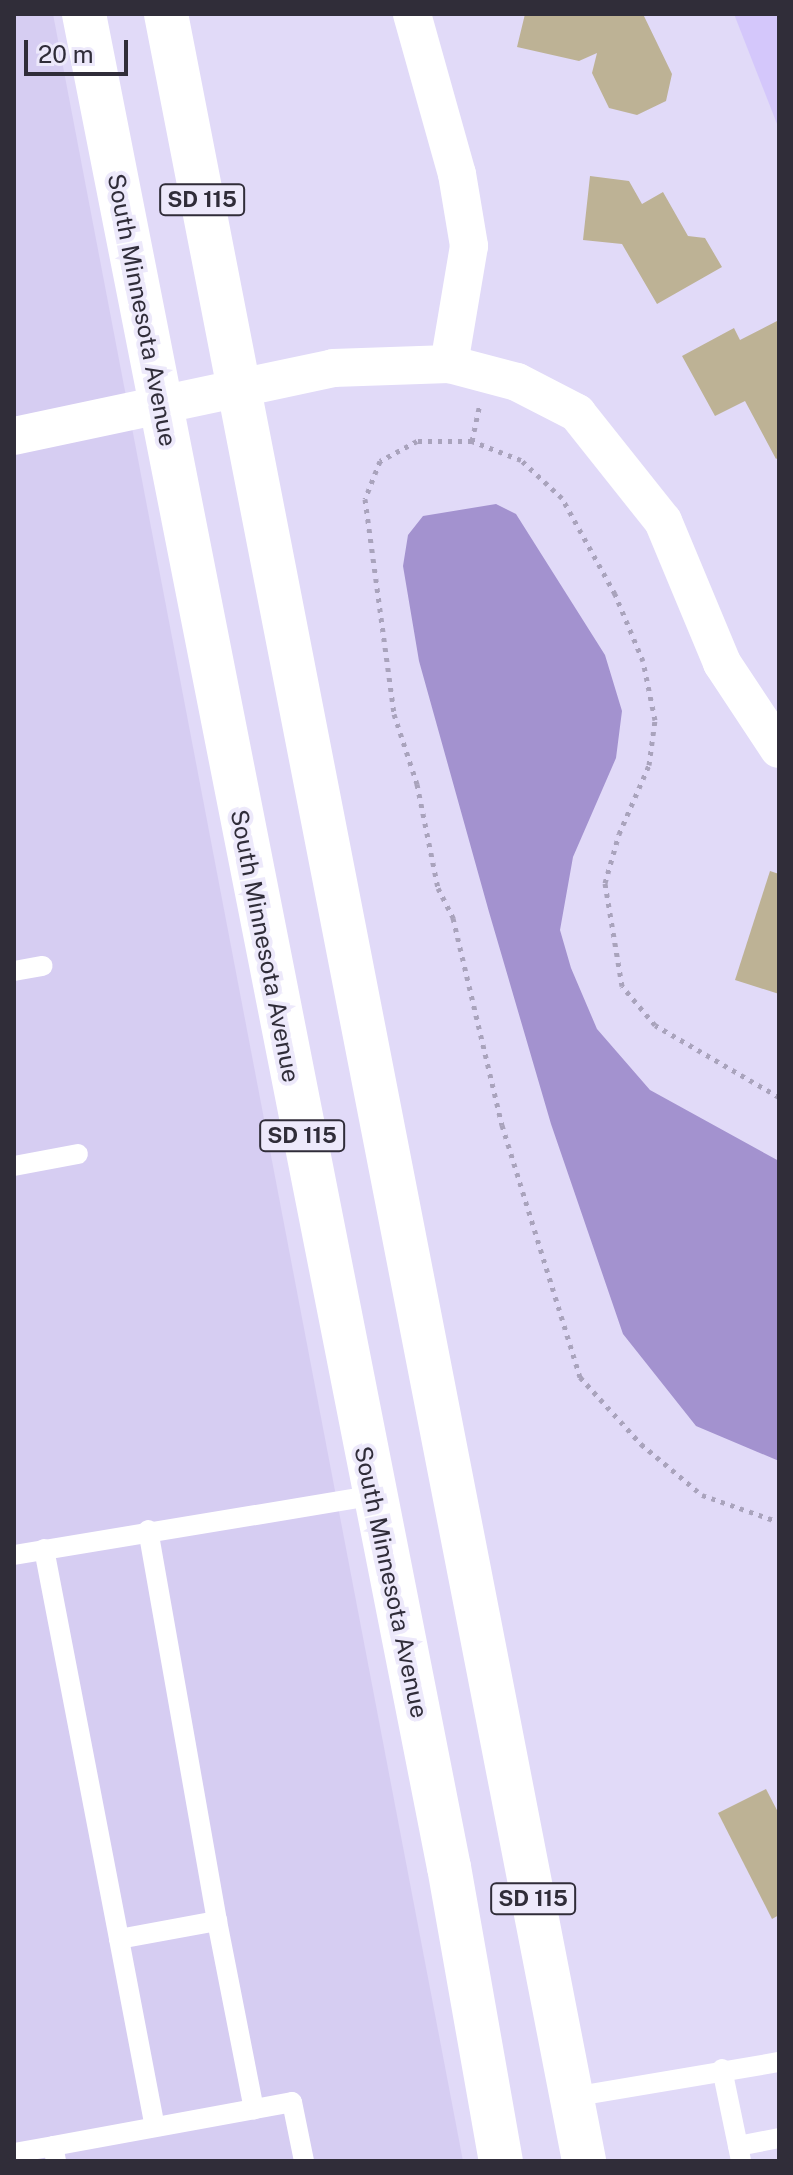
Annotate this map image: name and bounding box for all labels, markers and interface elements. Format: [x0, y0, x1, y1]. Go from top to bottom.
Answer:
scale bar [28, 24, 132, 74]
text: 20 m [38, 40, 94, 68]
street label: South Minnesota Avenue [101, 171, 183, 449]
road number: SD 115 [158, 182, 246, 218]
street label: South Minnesota Avenue [224, 807, 306, 1085]
road number: SD 115 [258, 1118, 346, 1154]
street label: South Minnesota Avenue [348, 1444, 434, 1720]
road number: SD 115 [489, 1881, 577, 1917]

